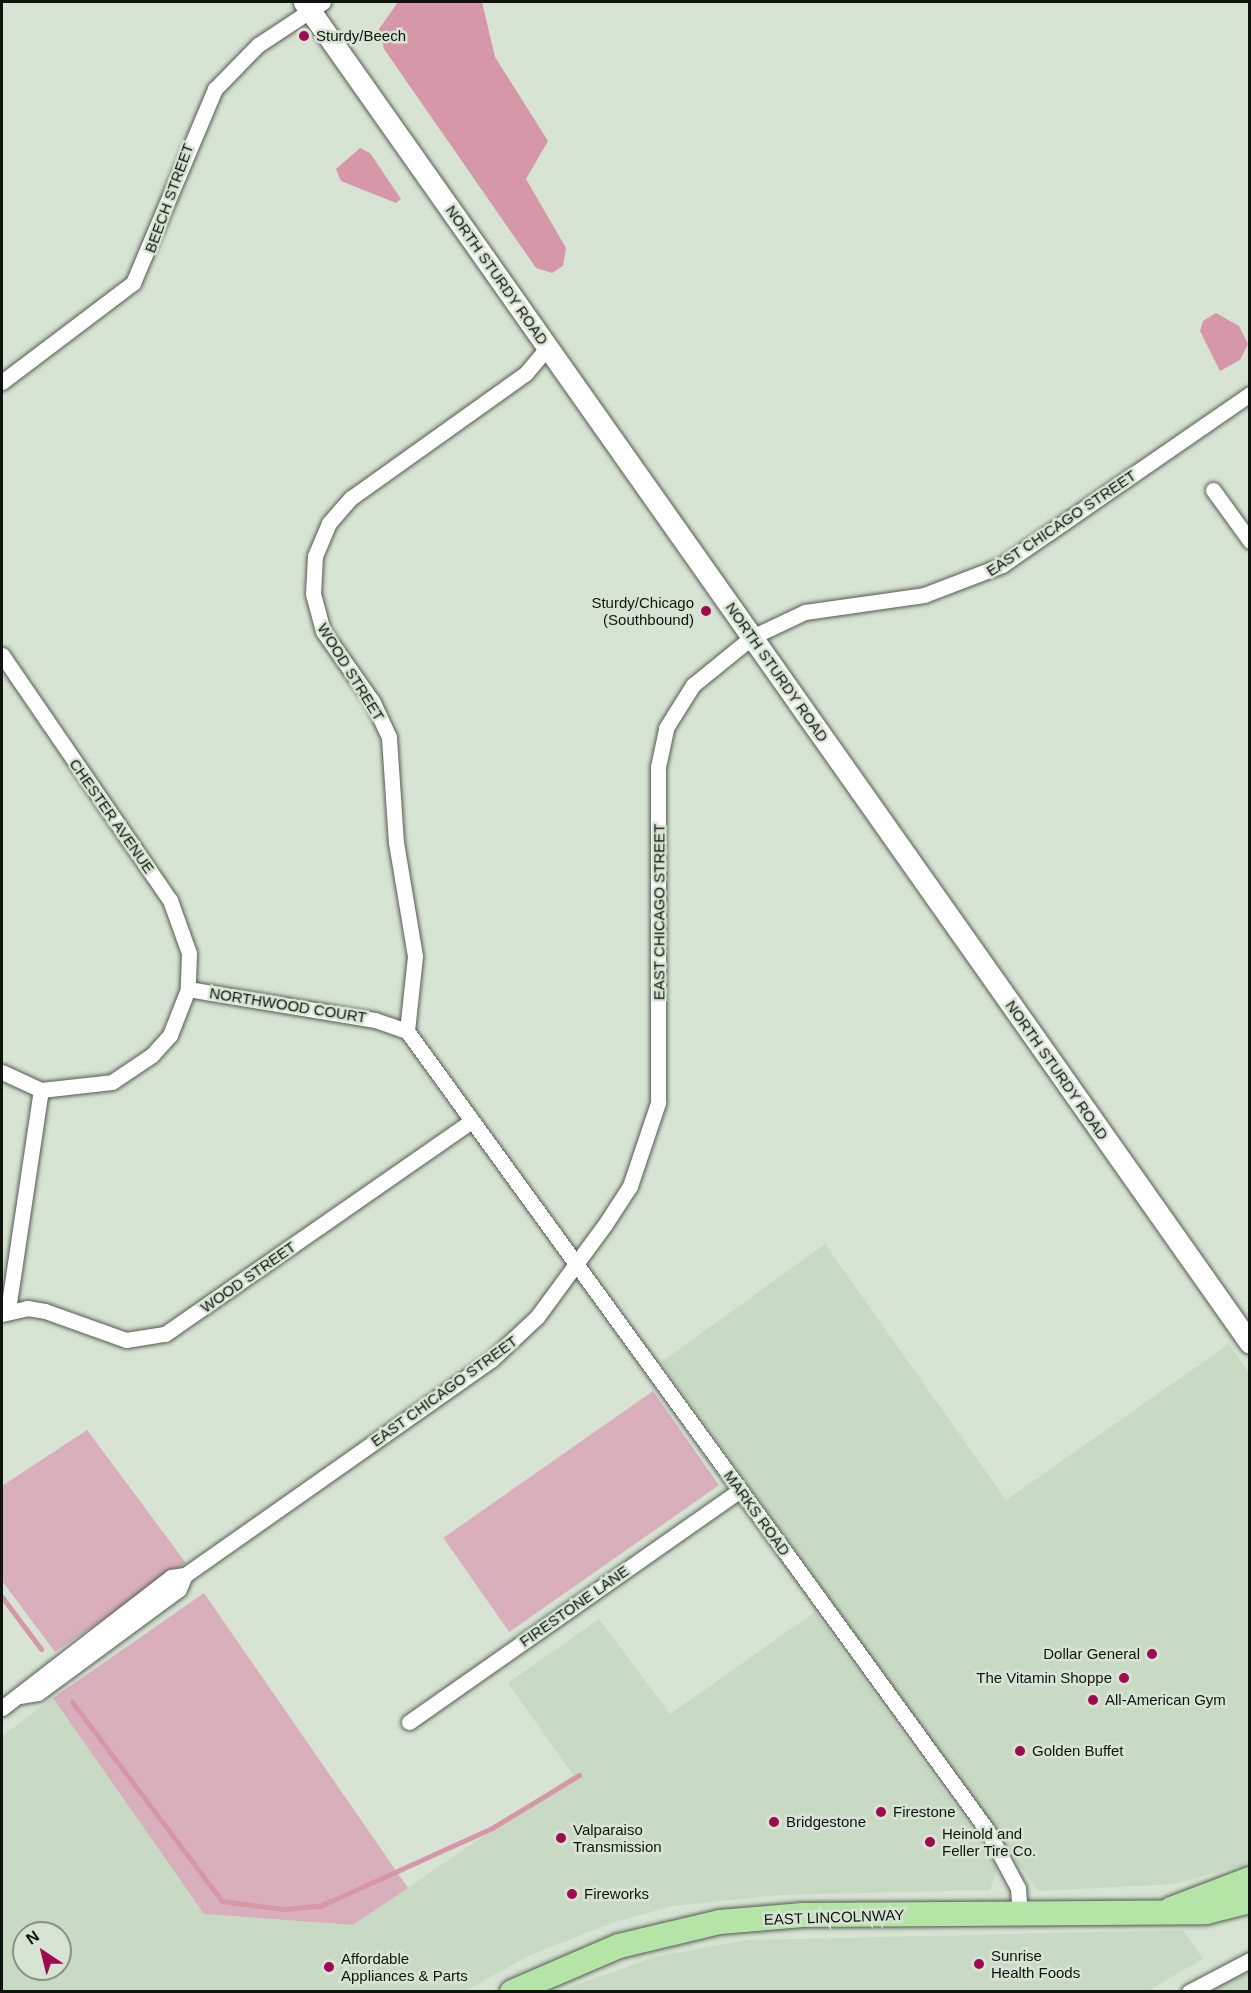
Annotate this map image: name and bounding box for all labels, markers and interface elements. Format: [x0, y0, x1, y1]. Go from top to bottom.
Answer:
place label: Sturdy/Beech [316, 27, 406, 45]
marker: Sturdy/Beech [297, 29, 311, 43]
street label: BEECH STREET [141, 141, 197, 255]
street label: NORTH STURDY ROAD [442, 202, 552, 348]
street label: EAST CHICAGO STREET [983, 466, 1139, 580]
place label: Sturdy/Chicago (Southbound) [591, 593, 694, 628]
street label: NORTH STURDY ROAD [722, 599, 832, 745]
marker: Sturdy/Chicago (Southbound) [699, 604, 713, 618]
street label: WOOD STREET [314, 620, 388, 724]
street label: CHESTER AVENUE [66, 755, 158, 877]
street label: EAST CHICAGO STREET [650, 824, 668, 1000]
street label: NORTHWOOD COURT [208, 984, 368, 1026]
street label: NORTH STURDY ROAD [1002, 997, 1112, 1143]
street label: WOOD STREET [197, 1238, 299, 1316]
street label: EAST CHICAGO STREET [367, 1332, 521, 1450]
street label: MARKS ROAD [720, 1467, 794, 1559]
street label: FIRESTONE LANE [516, 1562, 632, 1650]
place label: Dollar General [1043, 1645, 1140, 1663]
marker: Dollar General [1145, 1647, 1159, 1661]
place label: The Vitamin Shoppe [976, 1669, 1112, 1687]
marker: The Vitamin Shoppe [1117, 1671, 1131, 1685]
place label: All-American Gym [1105, 1691, 1226, 1709]
marker: All-American Gym [1086, 1693, 1100, 1707]
place label: Golden Buffet [1032, 1742, 1123, 1760]
marker: Golden Buffet [1013, 1744, 1027, 1758]
place label: Firestone [893, 1803, 956, 1821]
marker: Firestone [874, 1805, 888, 1819]
place label: Bridgestone [786, 1813, 866, 1831]
marker: Bridgestone [767, 1815, 781, 1829]
place label: Valparaiso Transmission [573, 1820, 662, 1855]
place label: Heinold and Feller Tire Co. [942, 1824, 1036, 1859]
marker: Valparaiso Transmission [554, 1831, 568, 1845]
marker: Heinold and Feller Tire Co. [923, 1835, 937, 1849]
place label: Fireworks [584, 1885, 649, 1903]
marker: Fireworks [565, 1887, 579, 1901]
street label: EAST LINCOLNWAY [763, 1906, 905, 1928]
north arrow [12, 1921, 72, 1981]
text: N [23, 1927, 42, 1948]
place label: Sunrise Health Foods [991, 1946, 1080, 1981]
place label: Affordable Appliances & Parts [341, 1949, 468, 1984]
marker: Sunrise Health Foods [972, 1957, 986, 1971]
marker: Affordable Appliances & Parts [322, 1960, 336, 1974]

